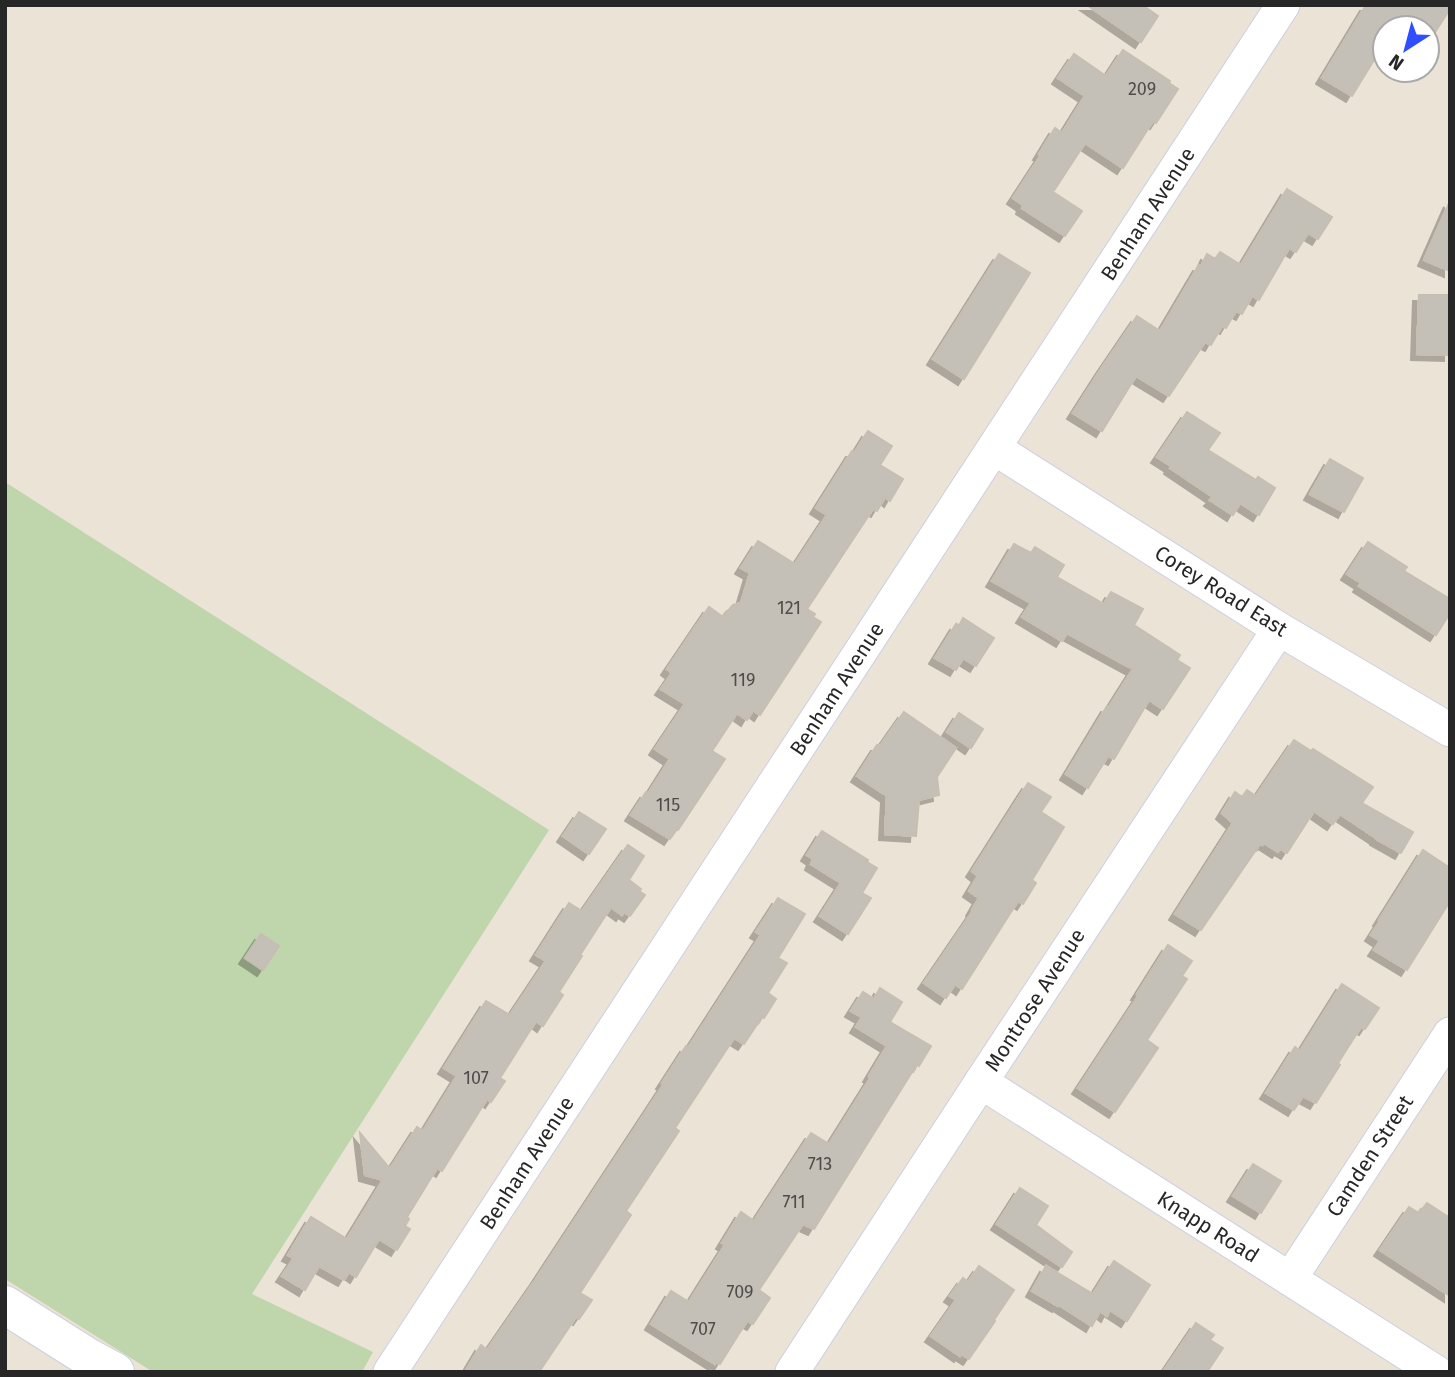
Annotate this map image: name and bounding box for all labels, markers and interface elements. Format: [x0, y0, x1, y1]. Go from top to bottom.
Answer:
north arrow [1371, 14, 1441, 84]
text: N [1384, 49, 1408, 75]
house number: 209 [1128, 78, 1156, 100]
street label: Benham Avenue [1095, 143, 1201, 285]
street label: Corey Road East [1150, 540, 1293, 642]
house number: 121 [777, 597, 801, 619]
street label: Benham Avenue [784, 618, 890, 760]
house number: 119 [731, 669, 755, 691]
house number: 115 [656, 794, 680, 816]
street label: Montrose Avenue [979, 924, 1091, 1076]
house number: 107 [463, 1067, 489, 1089]
street label: Camden Street [1321, 1090, 1419, 1222]
street label: Benham Avenue [474, 1092, 580, 1234]
house number: 713 [808, 1153, 832, 1175]
street label: Knapp Road [1152, 1185, 1264, 1269]
house number: 711 [782, 1191, 806, 1213]
house number: 709 [726, 1281, 754, 1303]
house number: 707 [690, 1318, 716, 1340]

